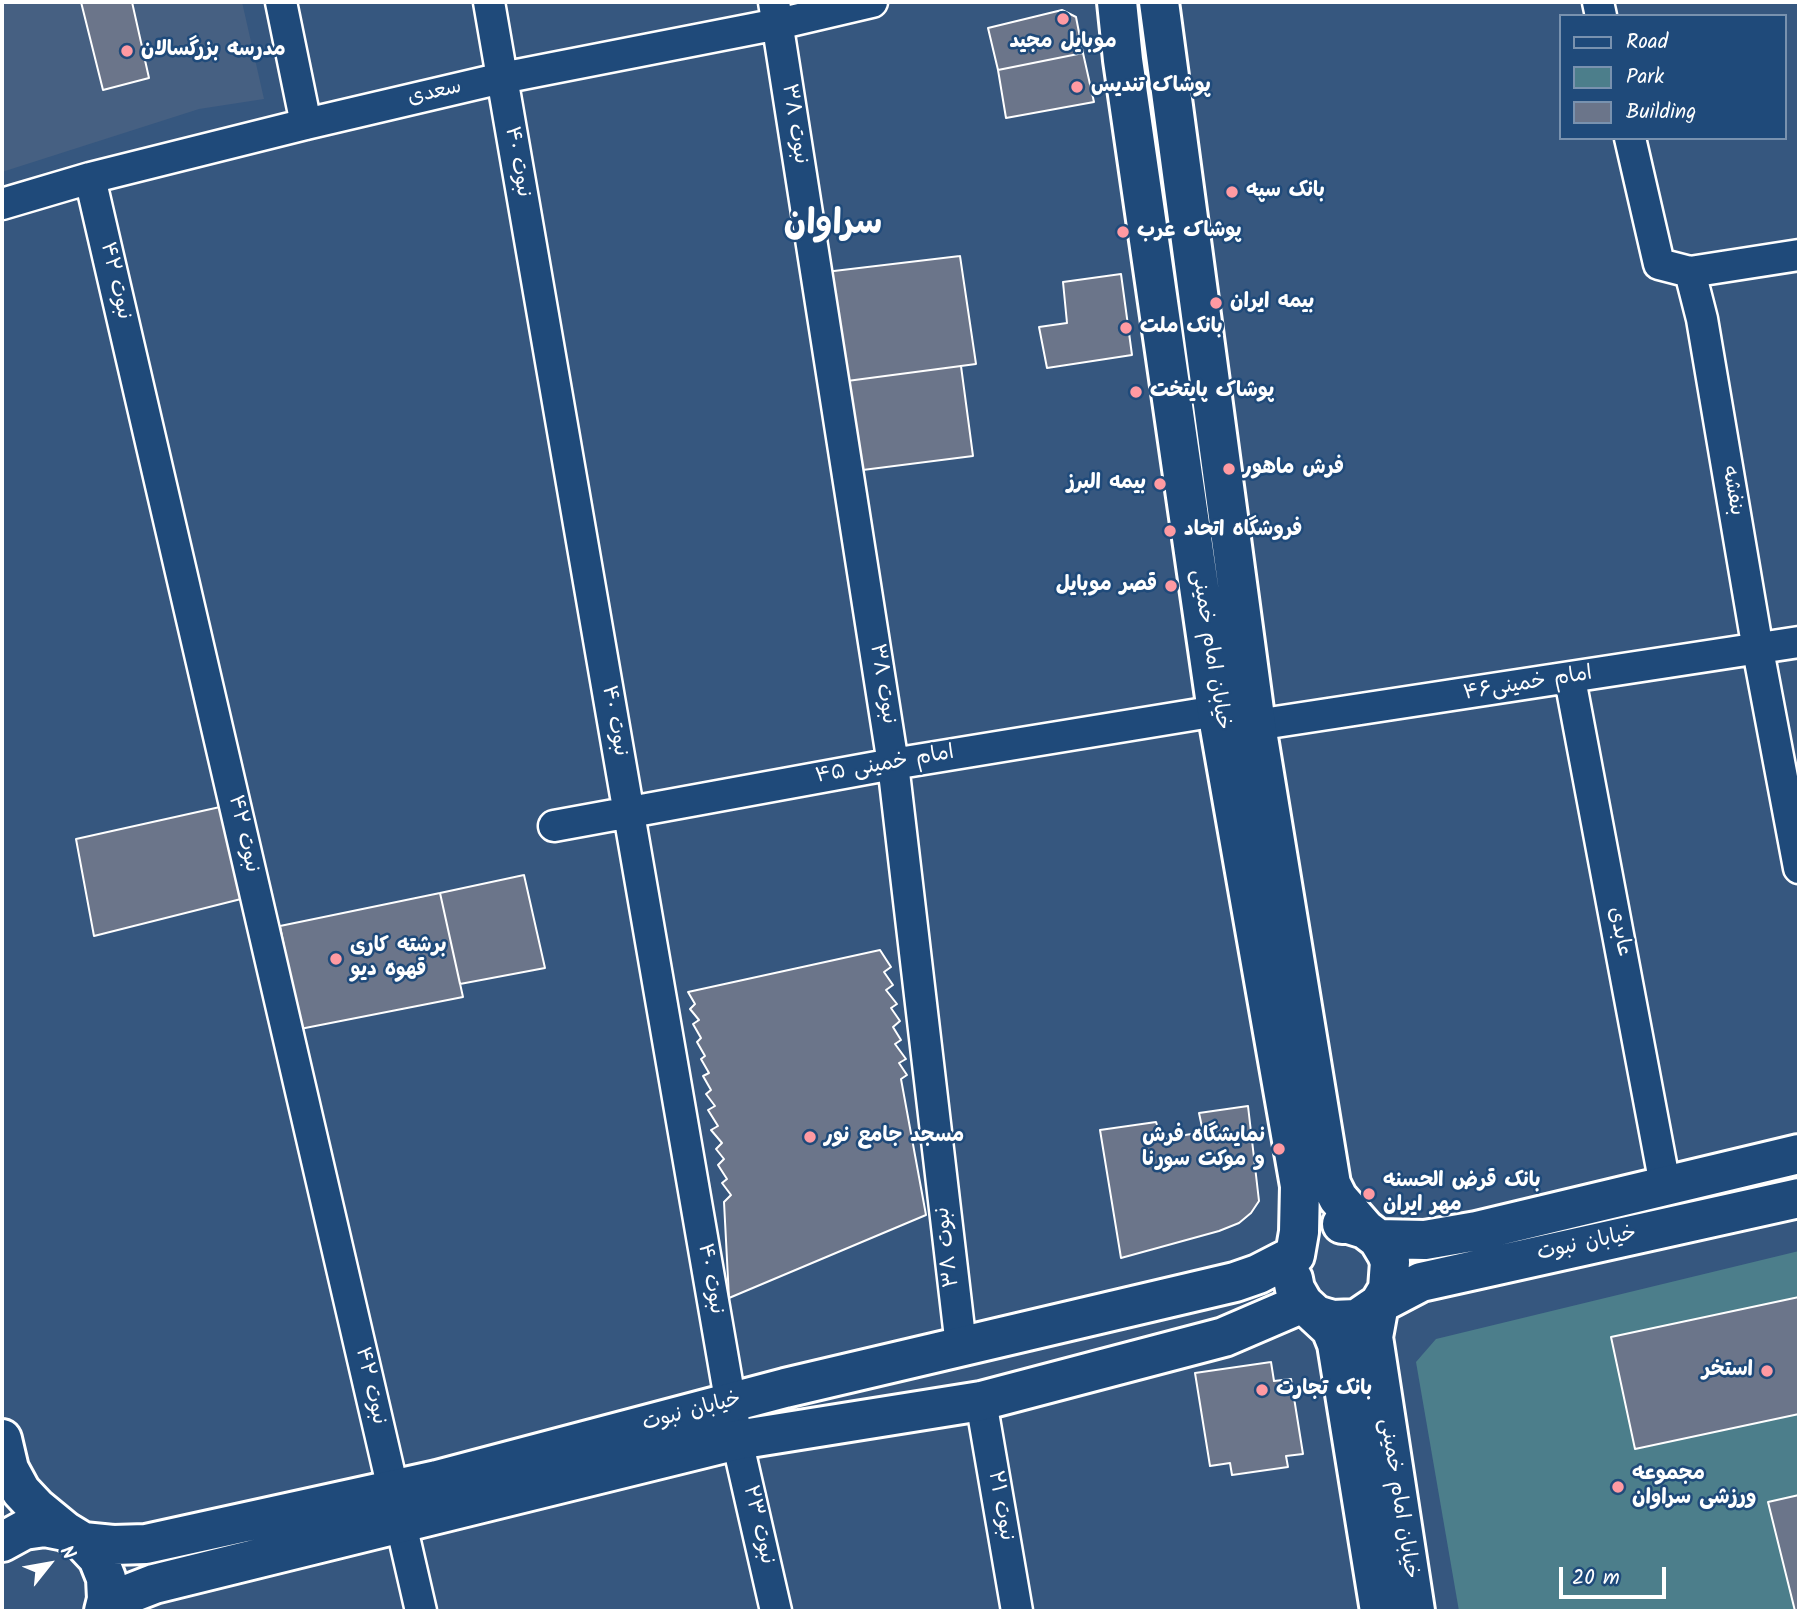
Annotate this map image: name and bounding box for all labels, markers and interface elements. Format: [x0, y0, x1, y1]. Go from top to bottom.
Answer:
marker: موبایل مجید [1055, 11, 1071, 27]
legend [1560, 14, 1787, 140]
text: Road [1626, 26, 1668, 59]
place label: موبایل مجید [1009, 30, 1117, 56]
place label: مدرسه بزرگسالان [141, 38, 286, 64]
marker: مدرسه بزرگسالان [119, 43, 135, 59]
text: Park [1626, 61, 1664, 94]
place label: پوشاک تندیس [1091, 74, 1211, 100]
street label: سعدی [406, 76, 464, 112]
marker: پوشاک تندیس [1069, 79, 1085, 95]
street label: نبوت ۳۸ [774, 82, 812, 166]
text: Building [1626, 96, 1696, 129]
street label: نبوت ۴۰ [497, 125, 535, 199]
place label: بانک سپه [1246, 179, 1325, 205]
marker: بانک سپه [1224, 184, 1240, 200]
district label: سراوان [784, 206, 882, 248]
place label: پوشاک عرب [1137, 219, 1242, 245]
marker: پوشاک عرب [1115, 224, 1131, 240]
street label: نبوت ۴۲ [93, 240, 135, 322]
place label: بیمه ایران [1230, 290, 1314, 316]
marker: بیمه ایران [1208, 295, 1224, 311]
place label: بانک ملت [1140, 315, 1223, 341]
marker: بانک ملت [1118, 320, 1134, 336]
place label: پوشاک پایتخت [1150, 379, 1274, 405]
marker: پوشاک پایتخت [1128, 384, 1144, 400]
place label: فرش ماهور [1243, 456, 1344, 482]
marker: فرش ماهور [1221, 461, 1237, 477]
street label: بنفشه [1714, 464, 1748, 518]
place label: بیمه البرز [1067, 471, 1146, 497]
marker: بیمه البرز [1152, 476, 1168, 492]
place label: فروشگاه اتحاد [1184, 518, 1302, 544]
marker: فروشگاه اتحاد [1162, 523, 1178, 539]
street label: خیابان امام خمینی [1184, 568, 1234, 732]
place label: قصر موبایل [1056, 573, 1157, 599]
marker: قصر موبایل [1163, 578, 1179, 594]
street label: نبوت ۳۸ [862, 642, 900, 726]
street label: امام خمینی۴۶ [1462, 662, 1594, 708]
street label: نبوت ۴۰ [594, 684, 632, 758]
street label: امام خمینی ۴۵ [814, 741, 956, 791]
street label: نبوت ۴۲ [221, 793, 263, 875]
street label: عابدی [1601, 905, 1635, 959]
place label: برشته کاری قهوه دیو [350, 934, 447, 984]
marker: برشته کاری قهوه دیو [328, 951, 344, 967]
place label: مسجد جامع نور [824, 1124, 964, 1150]
place label: نمایشگاه فرش و موکت سورنا [1142, 1124, 1265, 1174]
marker: مسجد جامع نور [802, 1129, 818, 1145]
marker: نمایشگاه فرش و موکت سورنا [1271, 1141, 1287, 1157]
place label: بانک قرض الحسنه مهر ایران [1383, 1169, 1541, 1219]
marker: بانک قرض الحسنه مهر ایران [1361, 1186, 1377, 1202]
street label: نبوت ۳۸ [932, 1205, 966, 1289]
street label: خیابان نبوت [1535, 1222, 1639, 1268]
street label: نبوت ۴۰ [690, 1242, 728, 1316]
street label: نبوت ۴۲ [348, 1345, 390, 1427]
place label: استخر [1702, 1358, 1753, 1384]
marker: استخر [1759, 1363, 1775, 1379]
place label: بانک تجارت [1276, 1377, 1372, 1403]
marker: بانک تجارت [1254, 1382, 1270, 1398]
street label: خیابان نبوت [640, 1388, 744, 1438]
street label: خیابان امام خمینی [1372, 1417, 1422, 1581]
place label: مجموعه ورزشی سراوان [1632, 1462, 1757, 1512]
street label: نبوت ۲۱ [980, 1469, 1018, 1543]
marker: مجموعه ورزشی سراوان [1610, 1479, 1626, 1495]
street label: نبوت ۲۳ [736, 1483, 778, 1567]
north arrow [14, 1529, 84, 1599]
text: N [51, 1540, 83, 1566]
scale bar [1563, 1554, 1670, 1598]
text: 20 m [1572, 1562, 1620, 1595]

